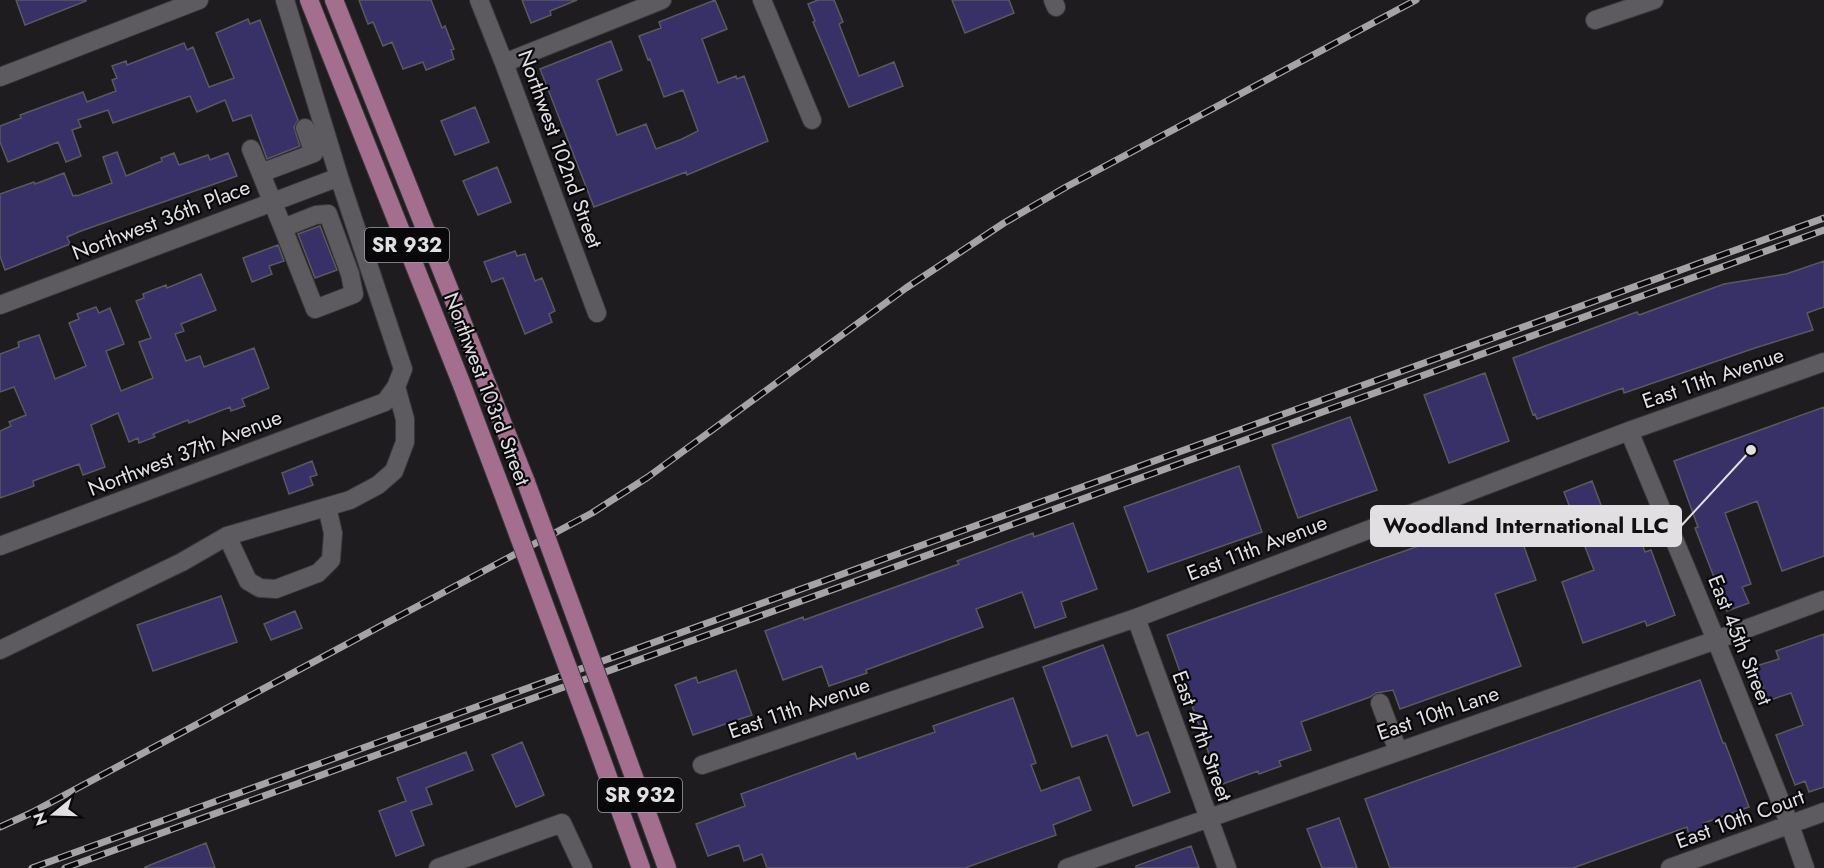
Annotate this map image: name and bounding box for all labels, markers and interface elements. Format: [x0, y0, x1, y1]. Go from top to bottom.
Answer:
street label: Northwest 102nd Street [510, 46, 610, 252]
street label: Northwest 36th Place [68, 172, 255, 268]
road number: SR 932 [365, 228, 449, 262]
street label: Northwest 103rd Street [436, 288, 538, 490]
street label: East 11th Avenue [1638, 340, 1788, 416]
street label: Northwest 37th Avenue [84, 402, 286, 504]
callout: Woodland International LLC [1371, 506, 1681, 546]
street label: East 11th Avenue [1182, 507, 1332, 589]
text: Woodland International LLC [1383, 509, 1669, 541]
street label: East 45th Street [1700, 570, 1780, 710]
street label: East 47th Street [1164, 666, 1240, 806]
street label: East 11th Avenue [724, 670, 874, 746]
street label: East 10th Lane [1373, 678, 1503, 748]
road number: SR 932 [598, 778, 682, 812]
street label: East 10th Court [1671, 782, 1809, 856]
north arrow [24, 784, 84, 844]
text: N [27, 809, 53, 828]

